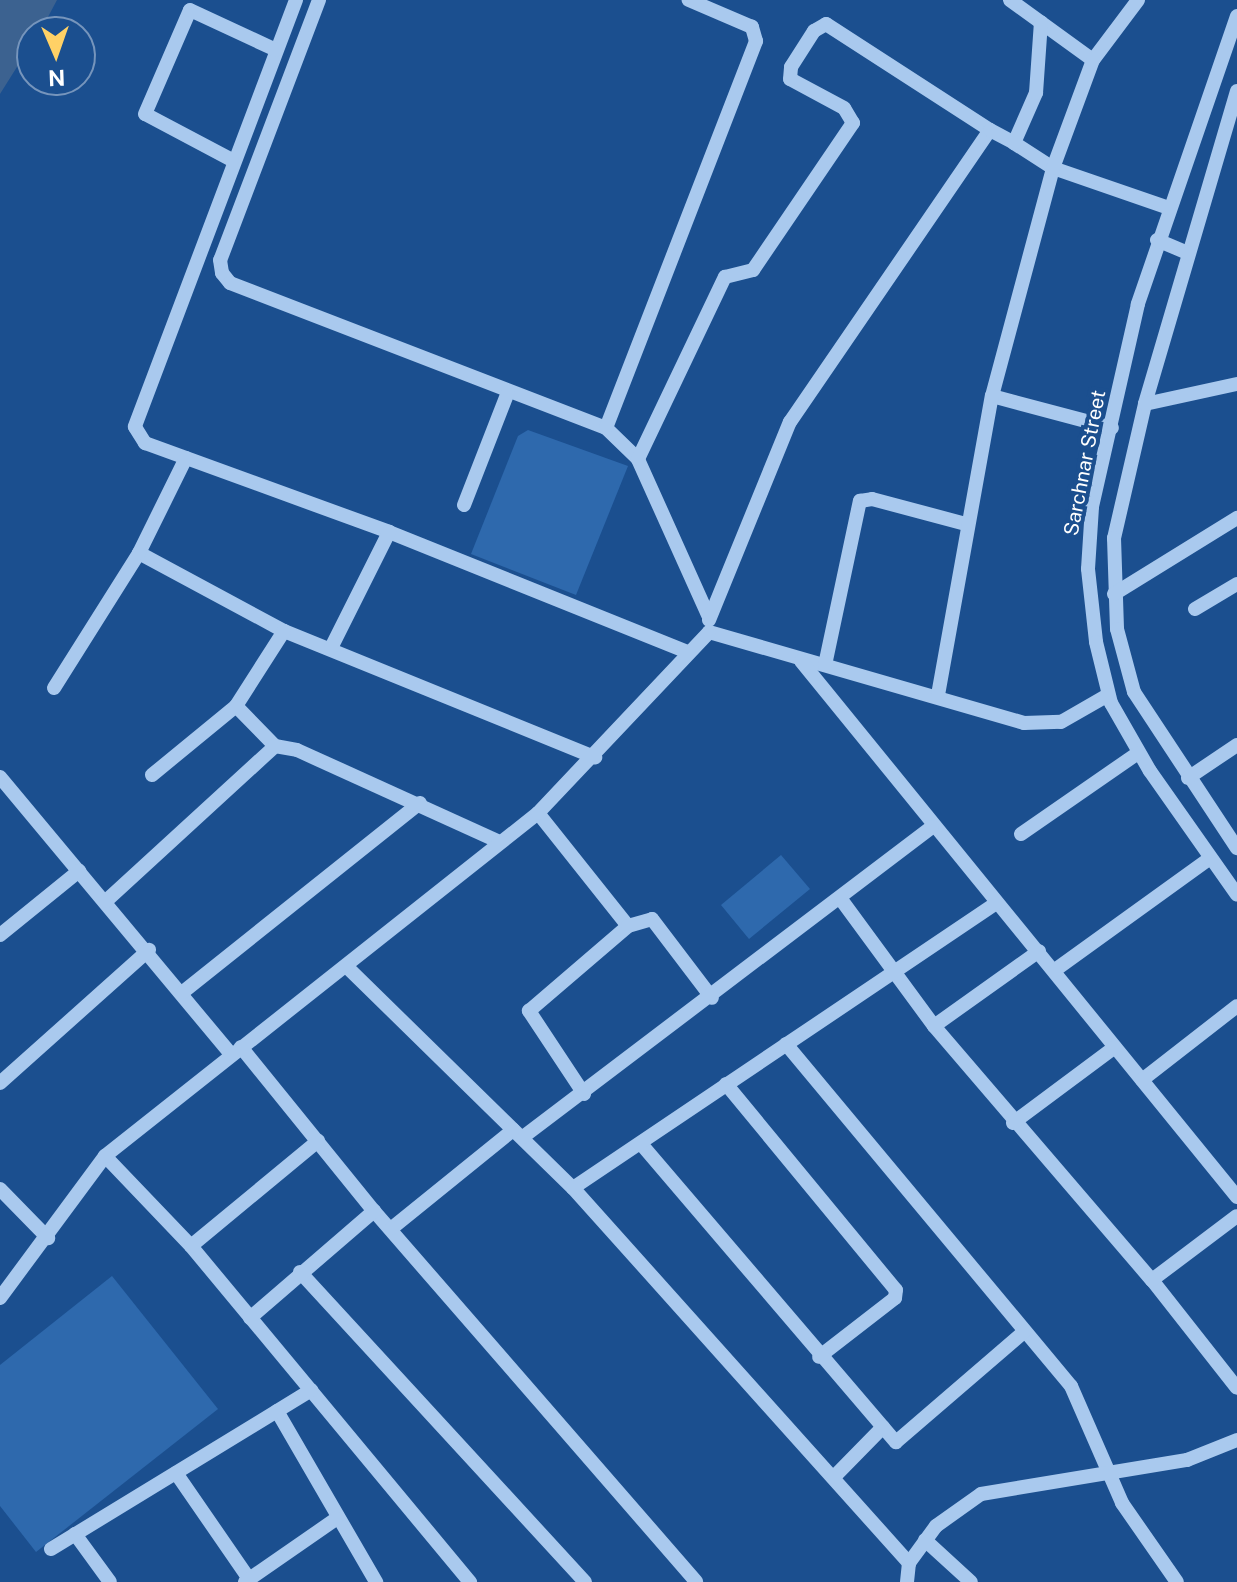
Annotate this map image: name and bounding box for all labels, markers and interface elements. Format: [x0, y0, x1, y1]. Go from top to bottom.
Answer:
north arrow [16, 16, 96, 96]
text: N [48, 65, 66, 91]
street label: Sarchnar Street [1059, 388, 1111, 538]

